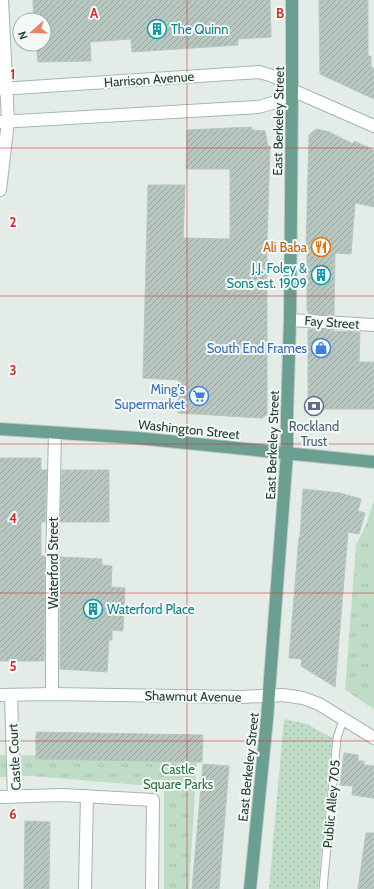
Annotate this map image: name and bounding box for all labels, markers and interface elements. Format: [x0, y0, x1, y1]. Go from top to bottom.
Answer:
text: A [90, 5, 99, 21]
text: B [276, 5, 284, 21]
north arrow [12, 12, 52, 52]
building icon: The Quinn [146, 18, 168, 40]
place label: The Quinn [171, 21, 229, 37]
text: N [15, 29, 31, 41]
text: 1 [11, 66, 15, 82]
street label: East Berkeley Street [269, 66, 287, 176]
street label: Harrison Avenue [103, 68, 195, 90]
text: 2 [10, 214, 17, 230]
restaurant icon: Ali Baba [310, 236, 332, 258]
place label: Ali Baba [263, 239, 308, 255]
place label: J.J. Foley & Sons est. 1909 [227, 260, 307, 291]
building icon: J.J. Foley & Sons est. 1909 [310, 264, 332, 286]
street label: Fay Street [304, 312, 361, 332]
shop icon: South End Frames [310, 337, 332, 359]
place label: South End Frames [207, 340, 308, 356]
text: 3 [9, 362, 17, 378]
place label: Ming's Supermarket [114, 381, 186, 412]
supermarket icon: Ming's Supermarket [188, 385, 210, 407]
street label: East Berkeley Street [262, 389, 282, 500]
bank icon: Rockland Trust [303, 395, 325, 417]
street label: Washington Street [137, 416, 241, 442]
place label: Rockland Trust [289, 418, 339, 449]
text: 4 [9, 510, 17, 526]
street label: Waterford Street [45, 516, 61, 609]
building icon: Waterford Place [82, 598, 104, 620]
place label: Waterford Place [107, 601, 195, 617]
text: 5 [10, 658, 17, 674]
street label: Shawmut Avenue [144, 687, 242, 705]
street label: East Berkeley Street [234, 711, 262, 822]
street label: Castle Court [4, 723, 24, 791]
street label: Public Alley 705 [319, 759, 343, 849]
park label: Castle Square Parks [143, 761, 214, 792]
text: 6 [9, 806, 17, 822]

